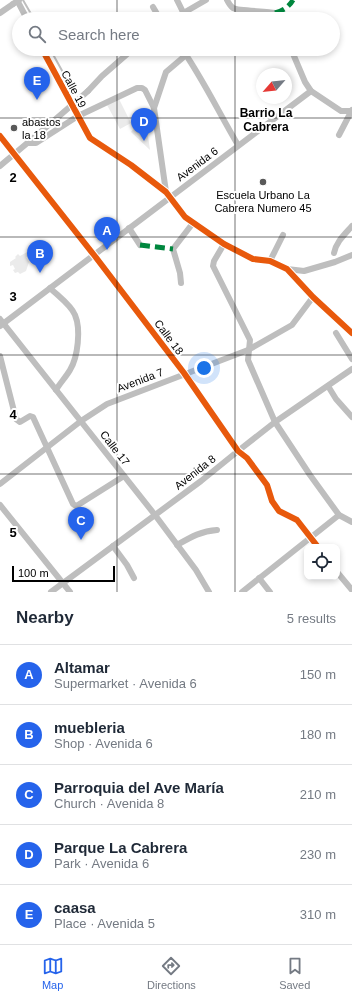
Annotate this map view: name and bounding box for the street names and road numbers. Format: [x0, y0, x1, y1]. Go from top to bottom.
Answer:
street label: Calle 19 [59, 68, 89, 110]
street label: Avenida 6 [174, 145, 220, 183]
street label: Calle 18 [152, 317, 186, 357]
street label: Avenida 7 [115, 366, 165, 394]
street label: Calle 17 [98, 428, 132, 468]
street label: Avenida 8 [172, 452, 218, 492]

